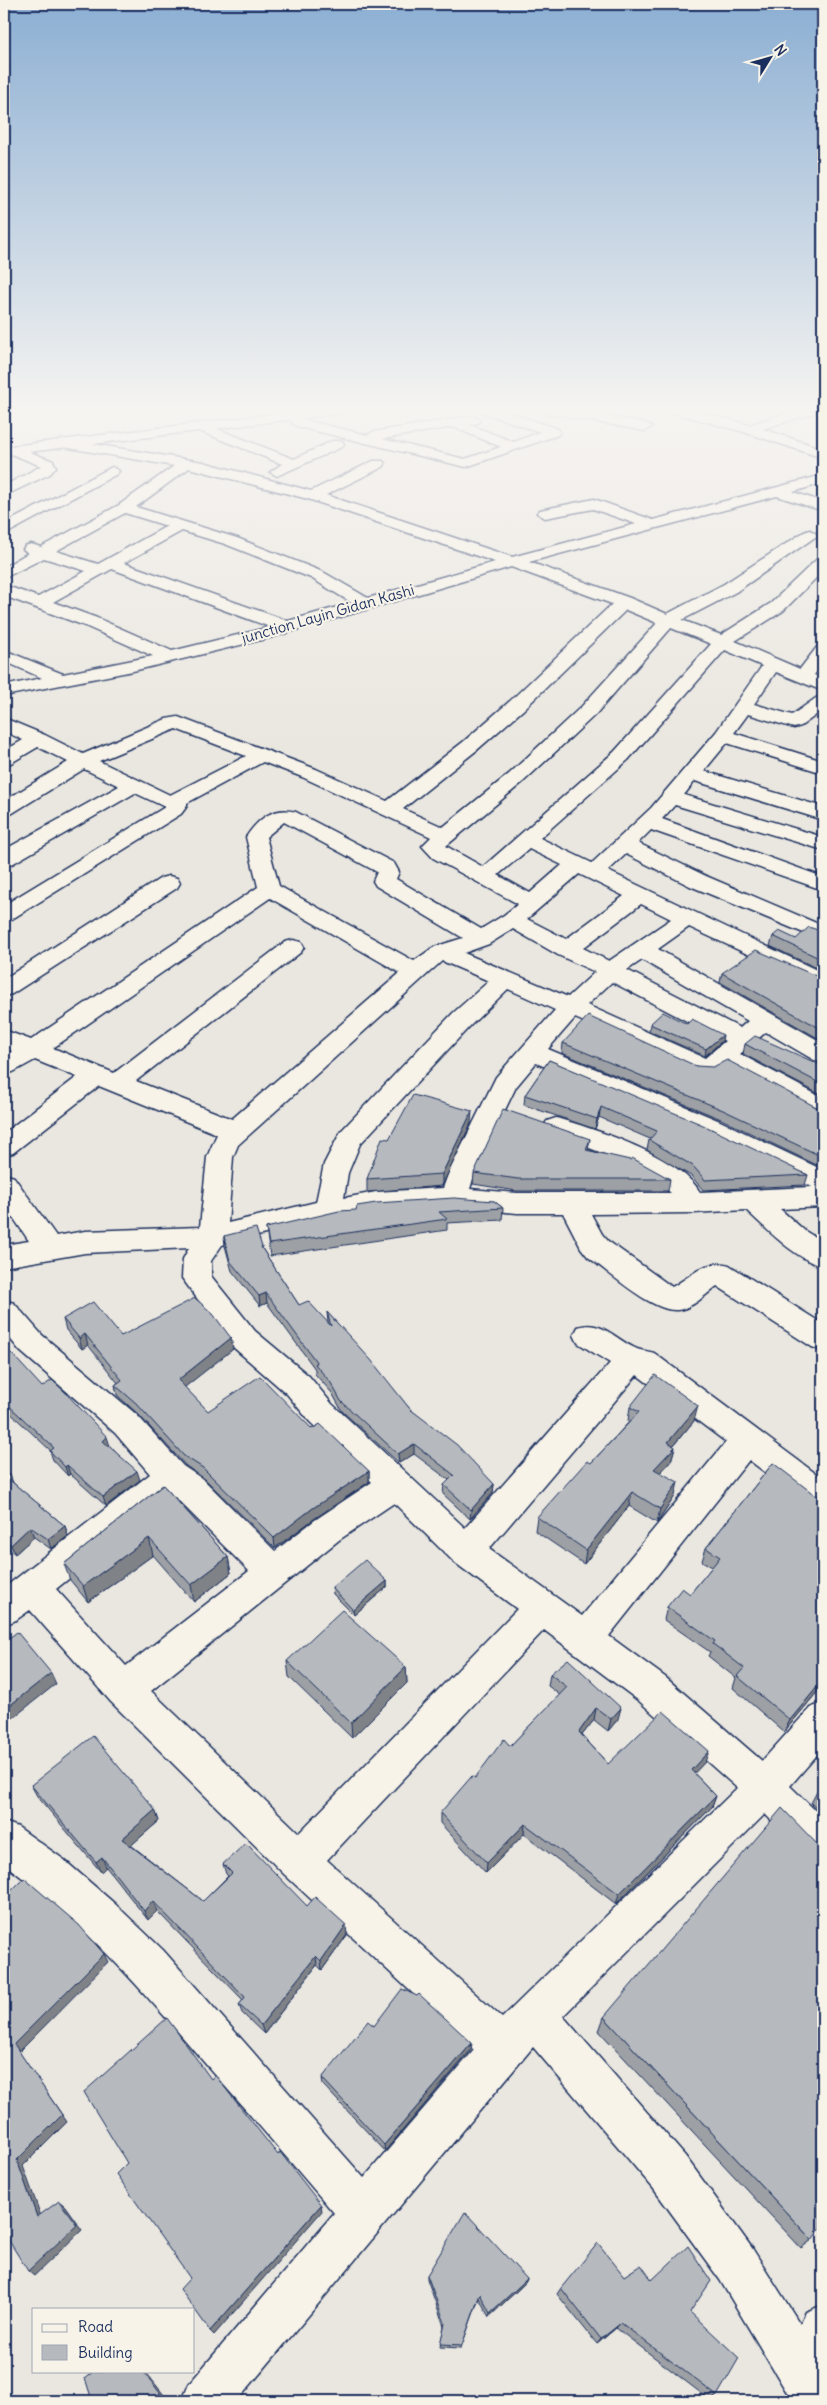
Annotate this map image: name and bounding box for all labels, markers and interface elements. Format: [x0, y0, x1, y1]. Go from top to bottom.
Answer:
north arrow [744, 32, 794, 82]
text: N [770, 41, 790, 59]
street label: junction Layin Gidan Kashi [238, 580, 416, 648]
legend [32, 2308, 195, 2372]
text: Road [78, 2317, 113, 2336]
text: Building [78, 2343, 133, 2362]

